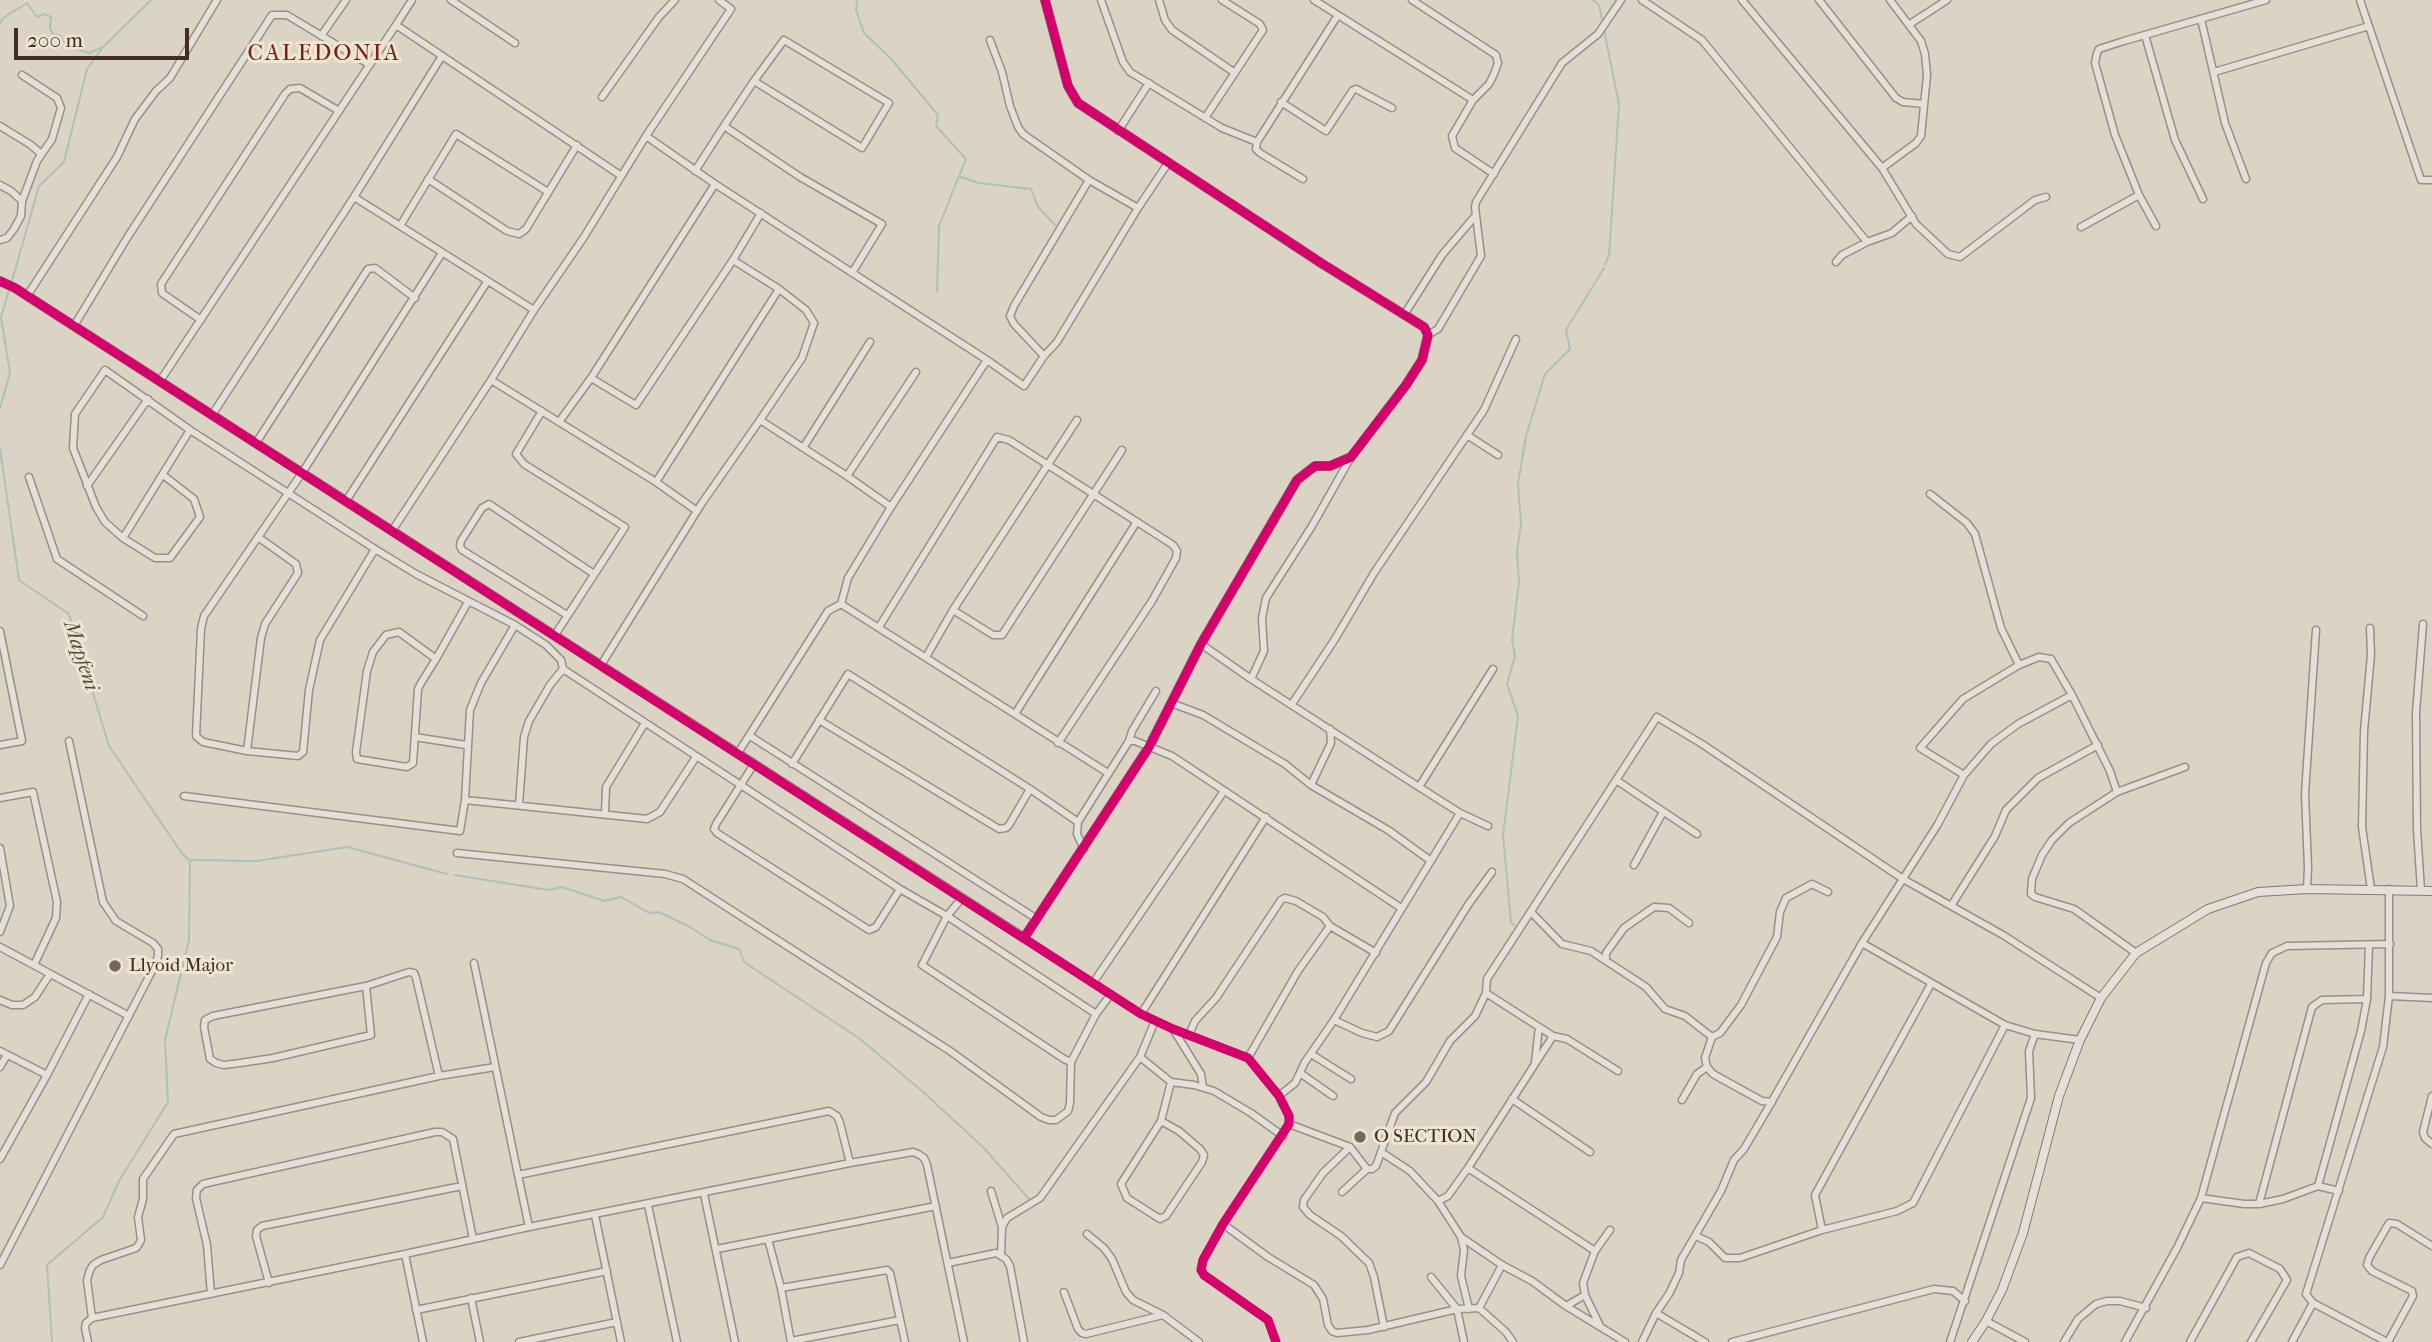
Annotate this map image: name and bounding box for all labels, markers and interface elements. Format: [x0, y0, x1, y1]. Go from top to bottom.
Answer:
scale bar [18, 14, 192, 58]
text: 200 m [27, 28, 83, 52]
district label: CALEDONIA [249, 40, 399, 68]
water label: Mapfeni [57, 618, 103, 694]
place label: Llyoid Major [129, 955, 233, 977]
marker: Llyoid Major [107, 958, 123, 974]
place label: O SECTION [1374, 1126, 1477, 1148]
marker: O SECTION [1352, 1129, 1368, 1145]

